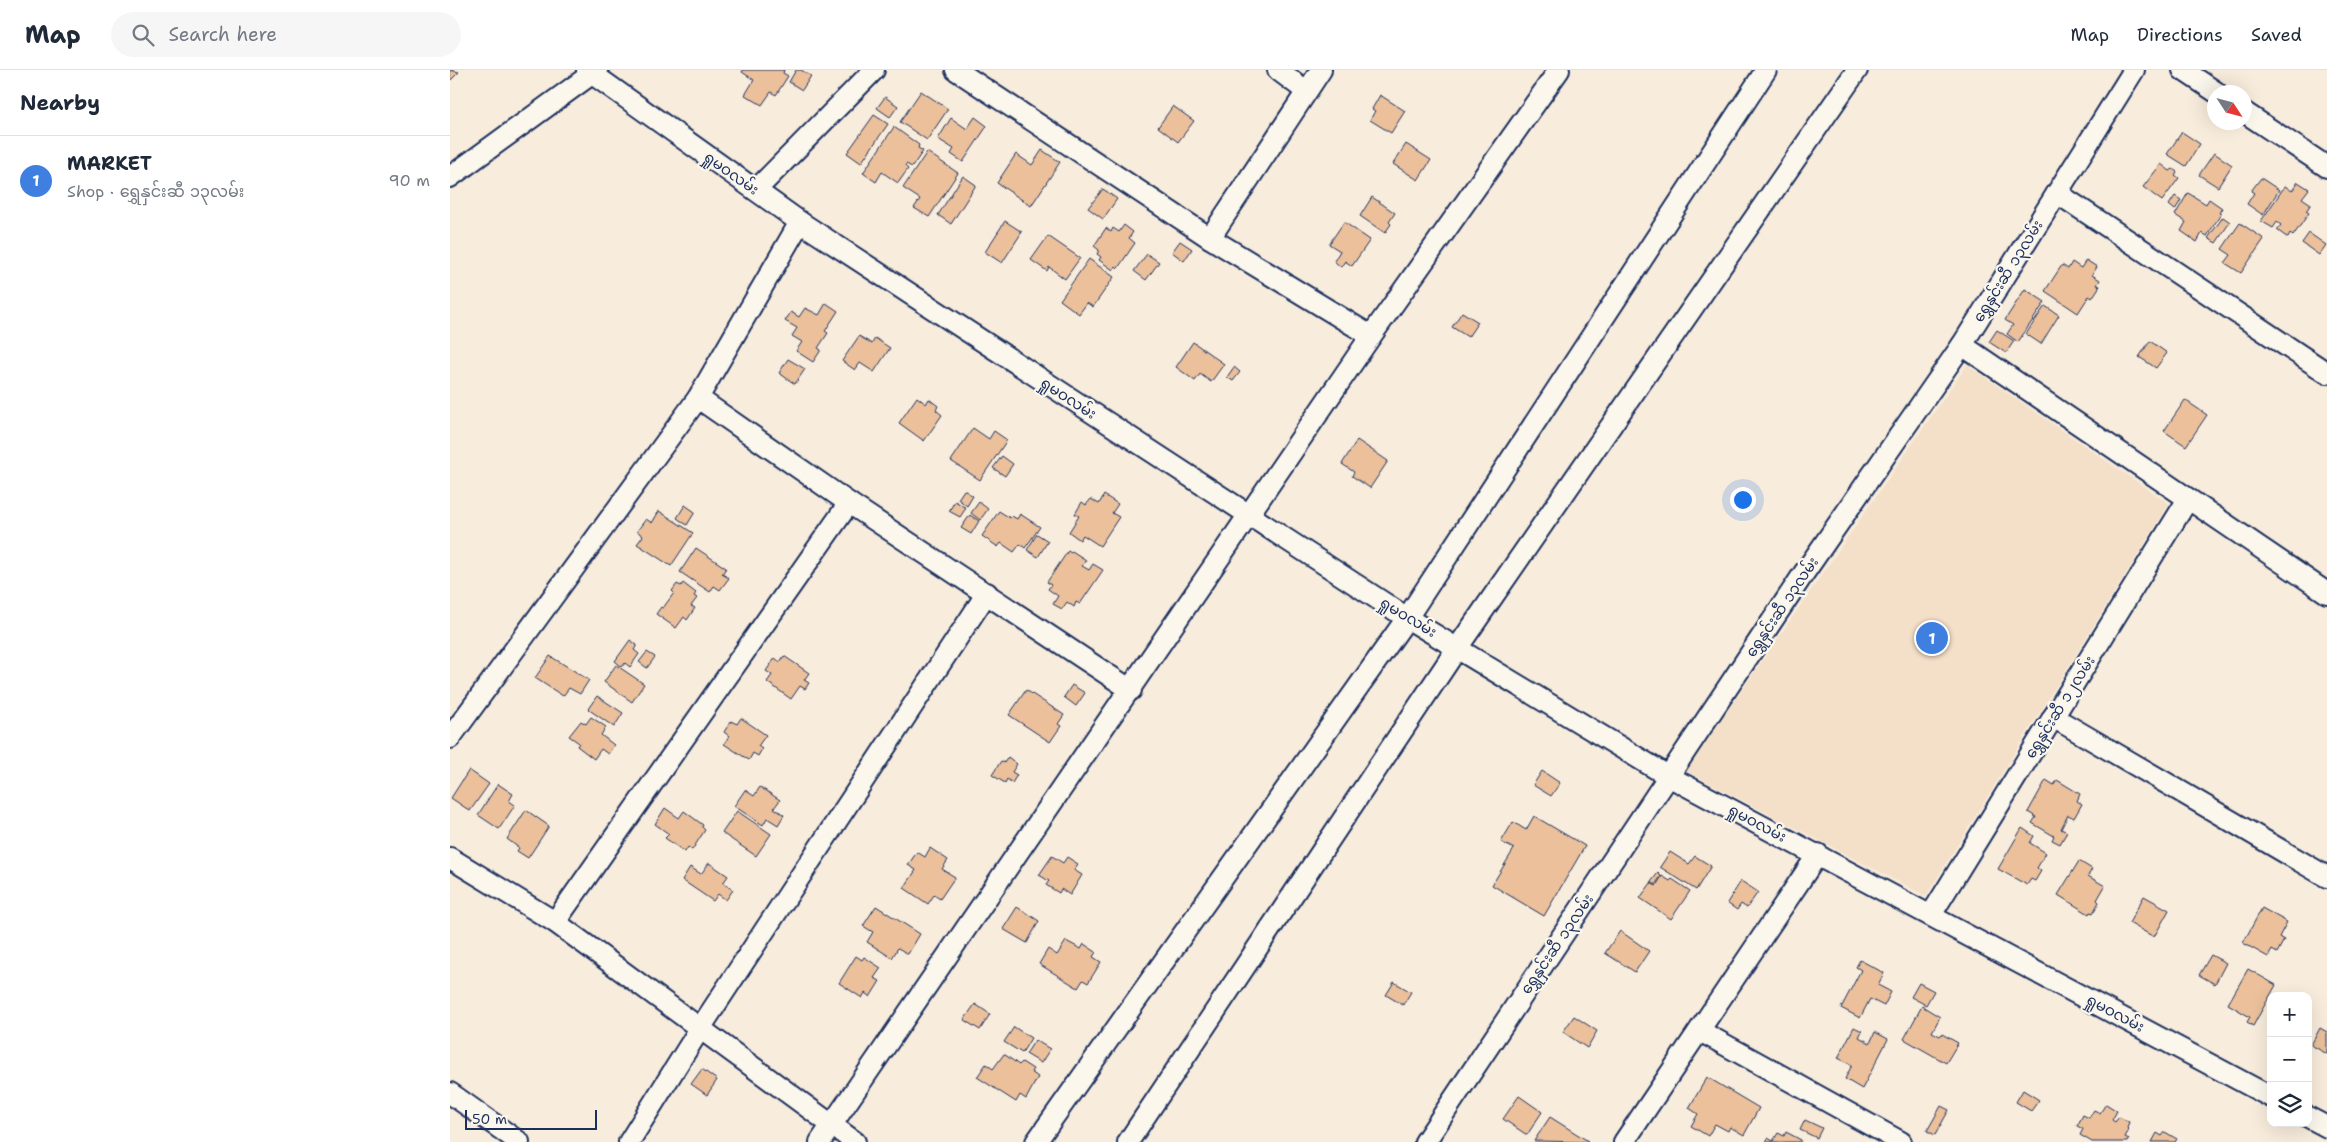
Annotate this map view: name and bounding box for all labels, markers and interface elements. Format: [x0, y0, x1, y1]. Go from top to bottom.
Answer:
search box [111, 12, 461, 57]
text: Map [25, 19, 81, 51]
icon: search [129, 21, 157, 49]
text: Search here [169, 22, 277, 47]
text: Map [2071, 23, 2109, 47]
text: Directions [2137, 23, 2223, 47]
text: Saved [2251, 23, 2302, 47]
north arrow [2207, 85, 2252, 130]
text: Nearby [20, 89, 100, 117]
street label: ရှုမဝလမ်း [698, 147, 763, 201]
text: MARKET [67, 151, 152, 176]
text: 1 [32, 170, 40, 191]
text: 90 m [389, 170, 430, 191]
text: Shop · ရွှေနှင်းဆီ ၁၃လမ်း [67, 181, 244, 202]
street label: ရွှေနှင်းဆီ ၁၃လမ်း [1969, 216, 2049, 327]
street label: ရှုမဝလမ်း [1035, 372, 1100, 425]
your location [1730, 487, 1756, 513]
street label: ရွှေနှင်းဆီ ၁၃လမ်း [1741, 553, 1825, 662]
street label: ရှုမဝလမ်း [1374, 592, 1440, 644]
pin: 1 [1916, 619, 1948, 657]
street label: ရွှေနှင်းဆီ ၁၂လမ်း [2020, 652, 2101, 763]
street label: ရှုမဝလမ်း [1723, 799, 1790, 849]
street label: ရွှေနှင်းဆီ ၁၃လမ်း [1516, 890, 1600, 999]
street label: ရှုမဝလမ်း [2081, 989, 2148, 1039]
map controls [2267, 992, 2312, 1127]
button: + [2267, 992, 2312, 1037]
button: − [2267, 1037, 2312, 1082]
button: layers [2267, 1082, 2312, 1127]
scale bar [465, 1107, 598, 1130]
text: 50 m [472, 1110, 507, 1128]

